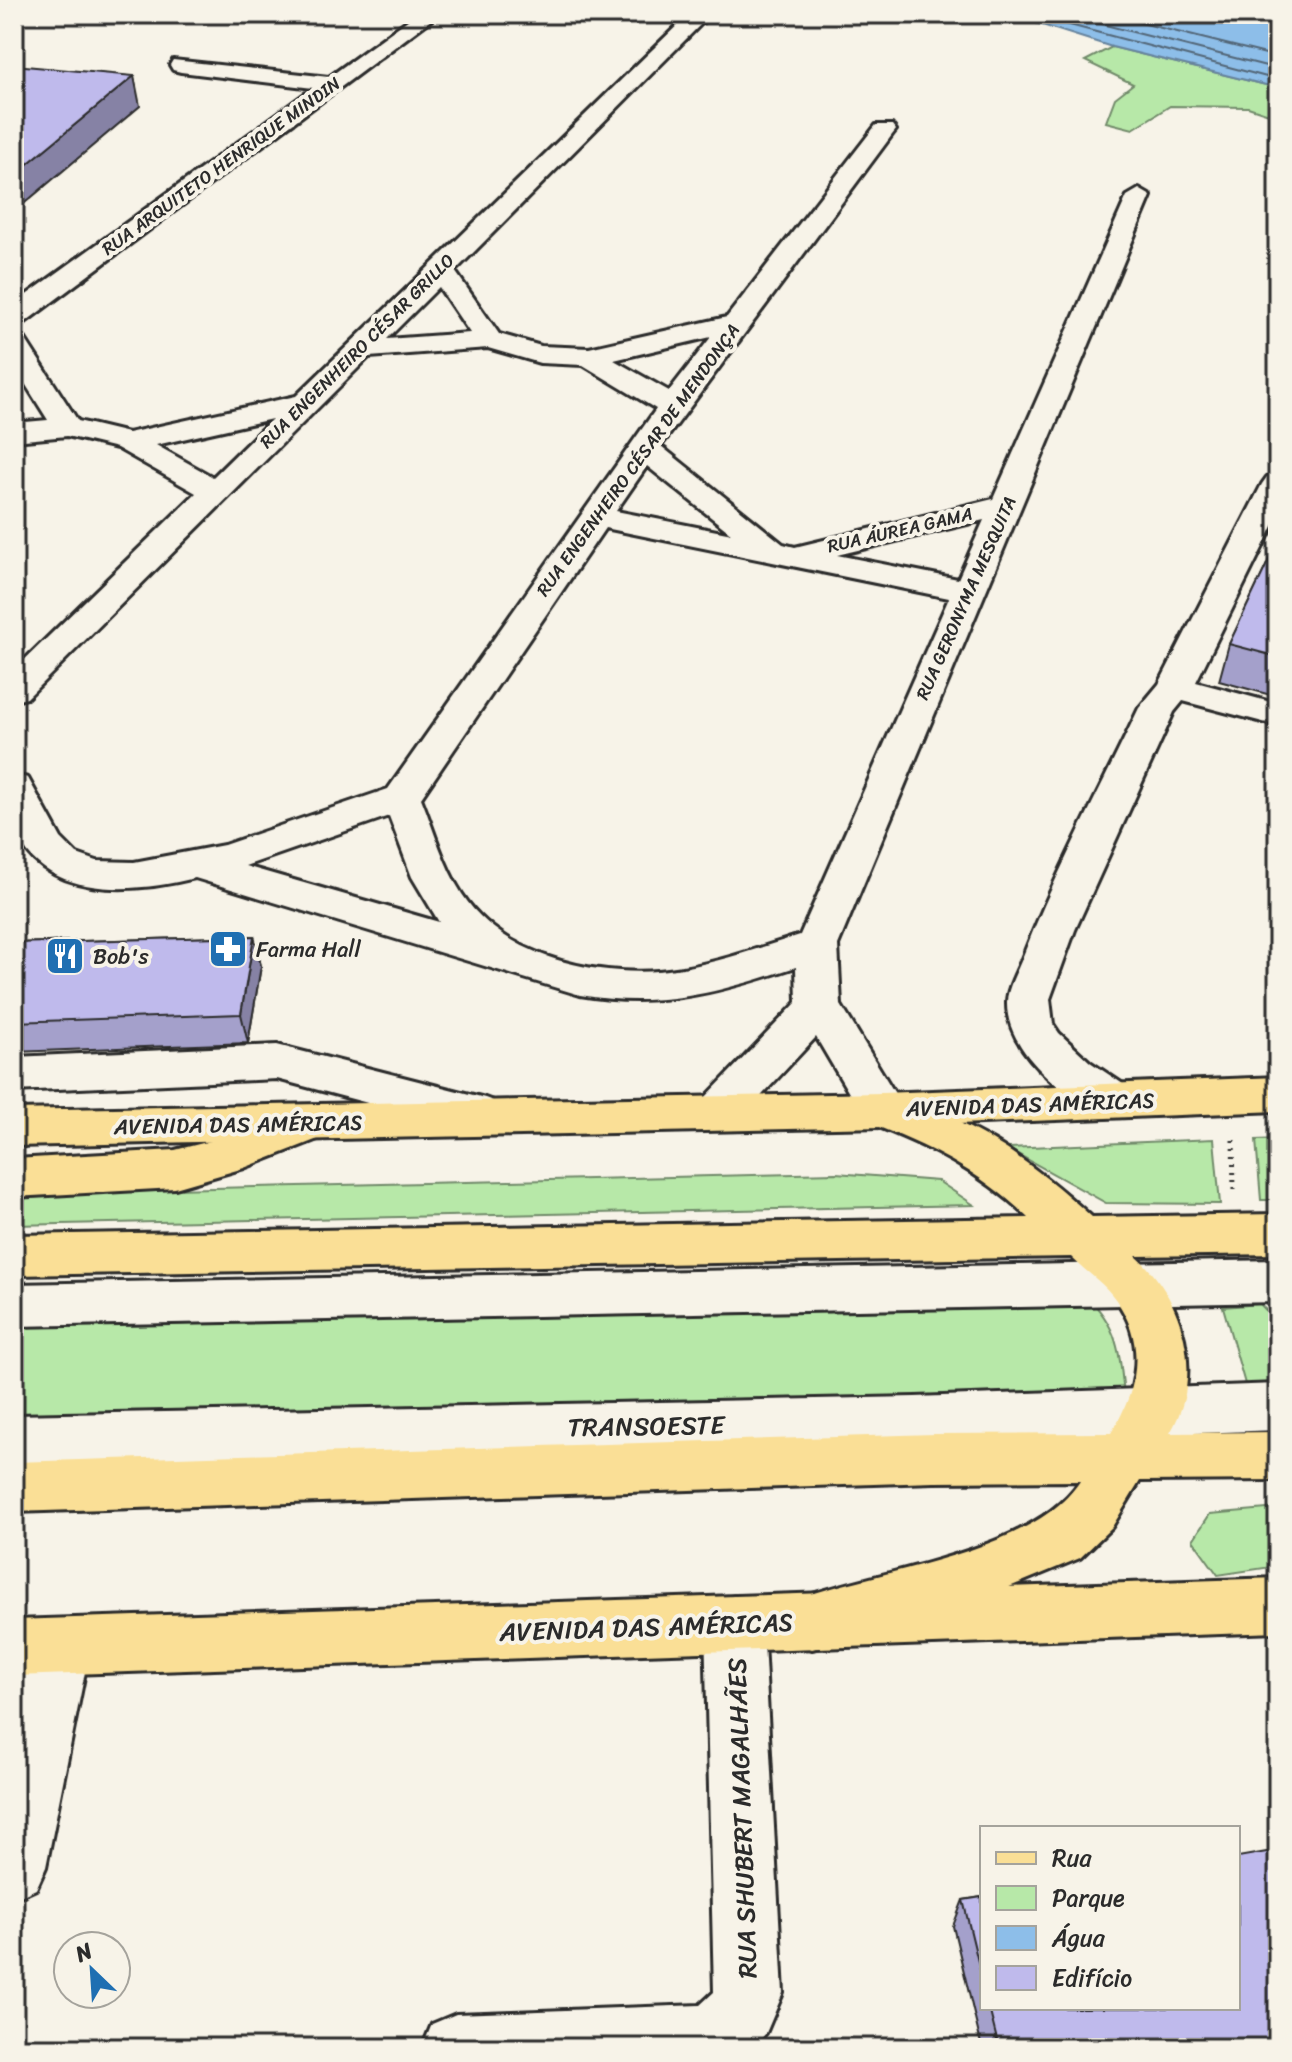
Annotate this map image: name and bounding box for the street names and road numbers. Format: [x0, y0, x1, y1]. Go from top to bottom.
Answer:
street label: RUA ARQUITETO HENRIQUE MINDIN [95, 68, 348, 264]
street label: RUA ENGENHEIRO CÉSAR GRILLO [252, 246, 462, 456]
street label: RUA ENGENHEIRO CÉSAR DE MENDONÇA [528, 317, 748, 603]
street label: RUA GERONYMA MESQUITA [907, 491, 1025, 705]
street label: RUA ÁUREA GAMA [824, 498, 976, 562]
street label: AVENIDA DAS AMÉRICAS [904, 1081, 1155, 1128]
street label: AVENIDA DAS AMÉRICAS [112, 1103, 363, 1146]
street label: TRANSOESTE [567, 1402, 726, 1450]
street label: AVENIDA DAS AMÉRICAS [498, 1599, 794, 1655]
street label: RUA SHUBERT MAGALHÃES [713, 1657, 771, 1979]

